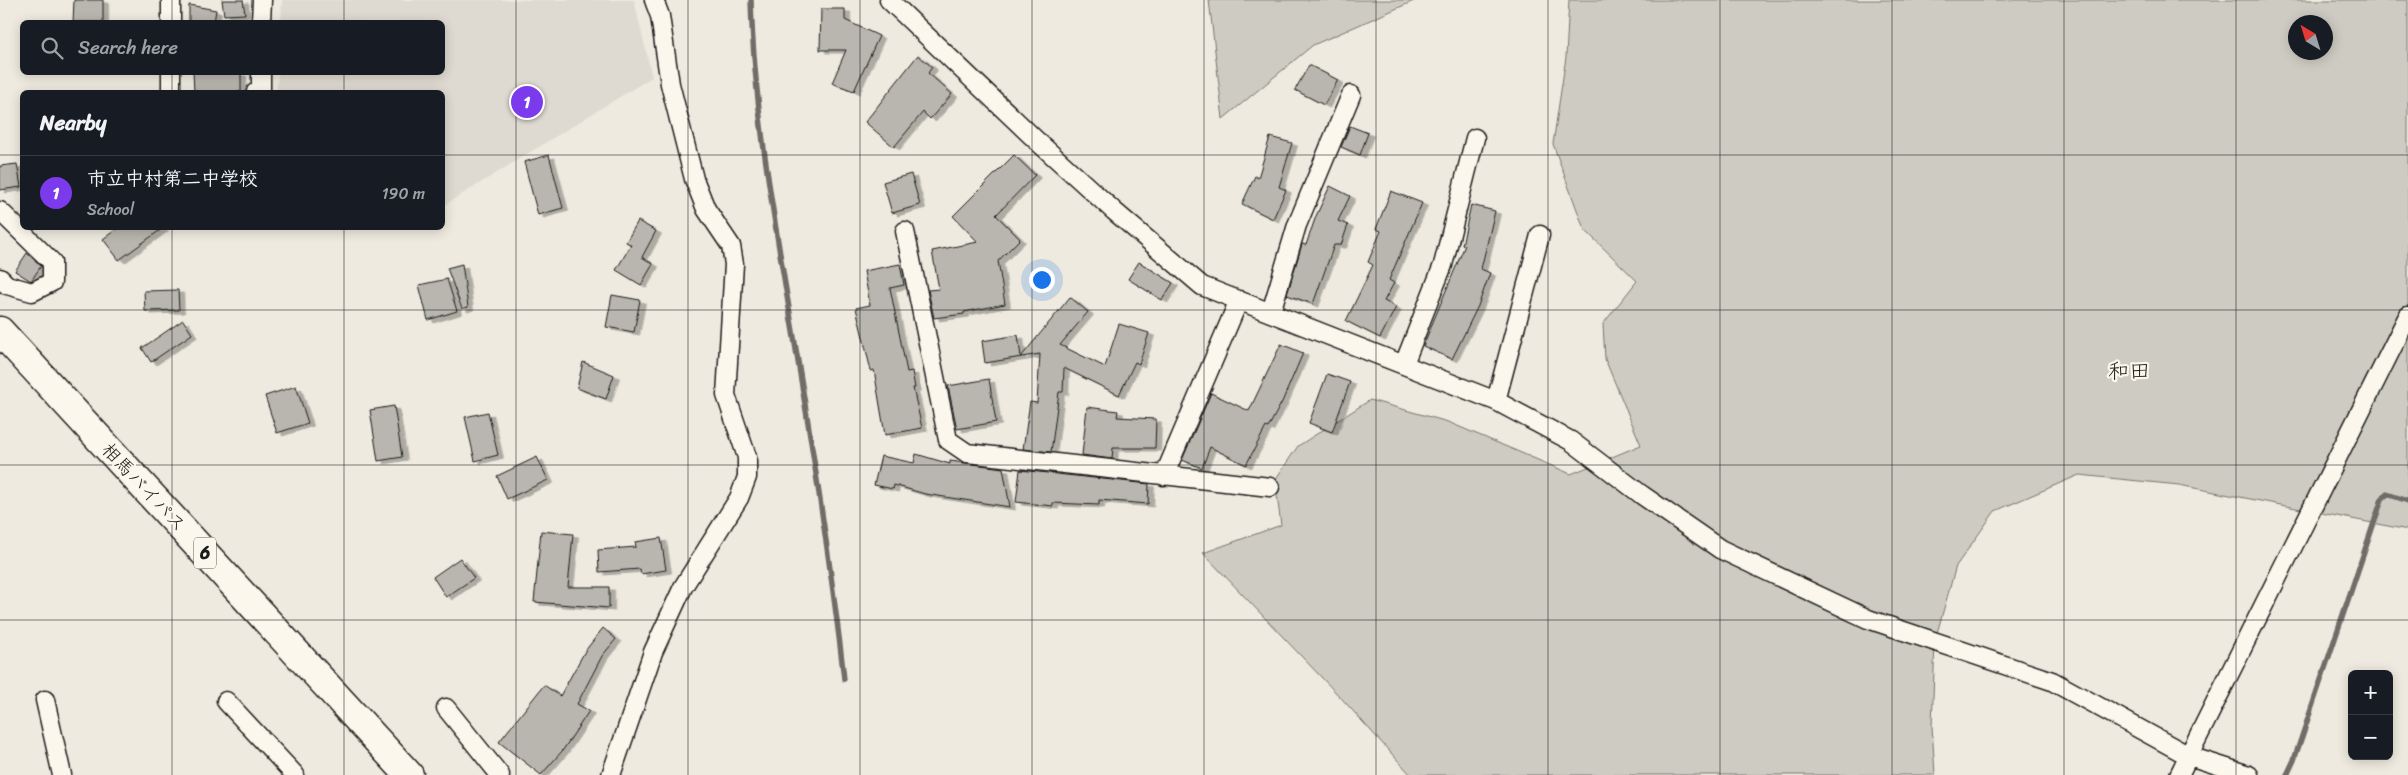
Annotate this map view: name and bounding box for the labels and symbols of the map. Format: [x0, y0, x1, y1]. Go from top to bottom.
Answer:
north arrow [2288, 15, 2333, 60]
pin: 1 [511, 83, 543, 121]
your location [1029, 267, 1055, 293]
district label: 和田 [2108, 352, 2150, 390]
street label: 相馬バイパス [93, 434, 195, 540]
road number: 6 [194, 538, 216, 568]

